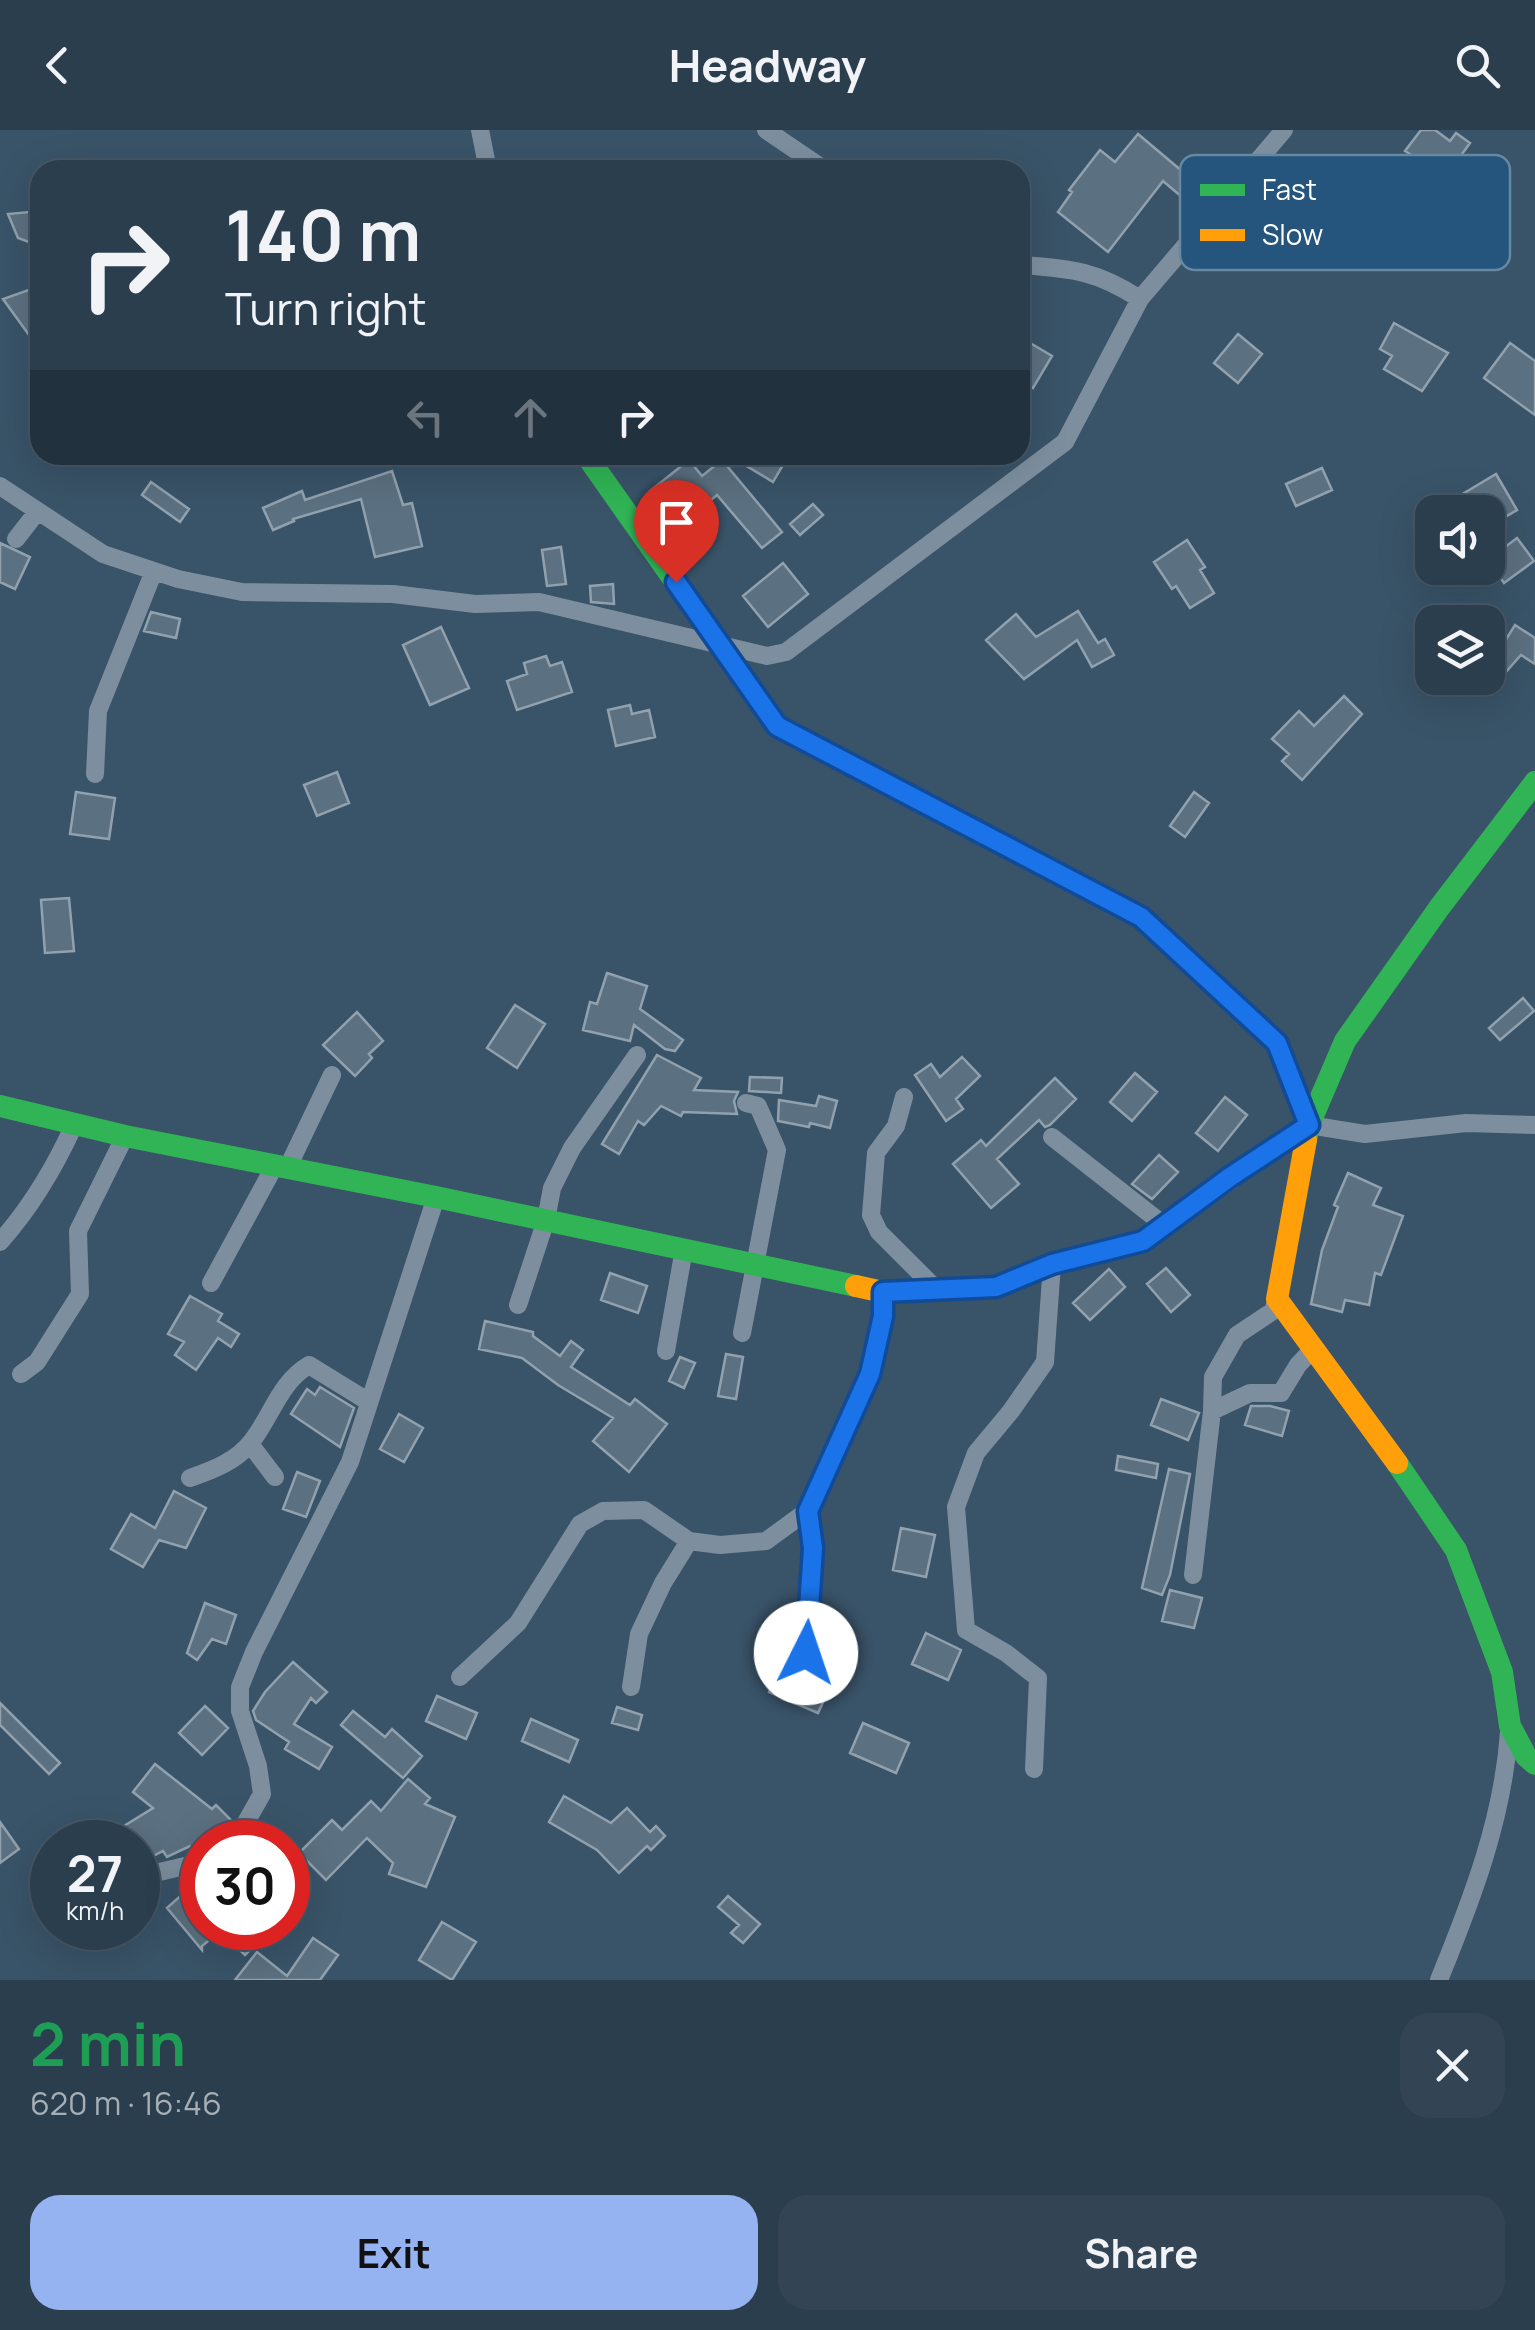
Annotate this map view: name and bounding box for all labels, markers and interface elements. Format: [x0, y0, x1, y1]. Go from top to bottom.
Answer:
text: Headway [669, 34, 866, 96]
icon: back [30, 38, 85, 93]
icon: search [1450, 38, 1505, 93]
legend [1180, 155, 1510, 270]
text: Fast [1262, 170, 1317, 208]
text: 140 m [225, 186, 421, 282]
icon: right [60, 200, 190, 330]
text: Slow [1262, 215, 1323, 253]
text: Turn right [225, 277, 426, 339]
icon: left [398, 390, 453, 445]
icon: ahead [503, 390, 558, 445]
icon: right [608, 390, 663, 445]
pin [634, 480, 719, 583]
icon: arrive [649, 495, 704, 550]
map controls [1415, 495, 1505, 695]
button: sound [1415, 495, 1505, 585]
button: layers [1415, 605, 1505, 695]
position arrow [754, 1601, 858, 1705]
speed limit sign: 30 [180, 1820, 310, 1950]
text: 27 [67, 1839, 123, 1907]
text: km/h [66, 1893, 124, 1928]
text: 2 min [30, 2002, 186, 2084]
button: close [1400, 2013, 1505, 2118]
text: 620 m · 16:46 [30, 2081, 222, 2125]
button: Exit [30, 2195, 758, 2310]
button: Share [778, 2195, 1505, 2310]

